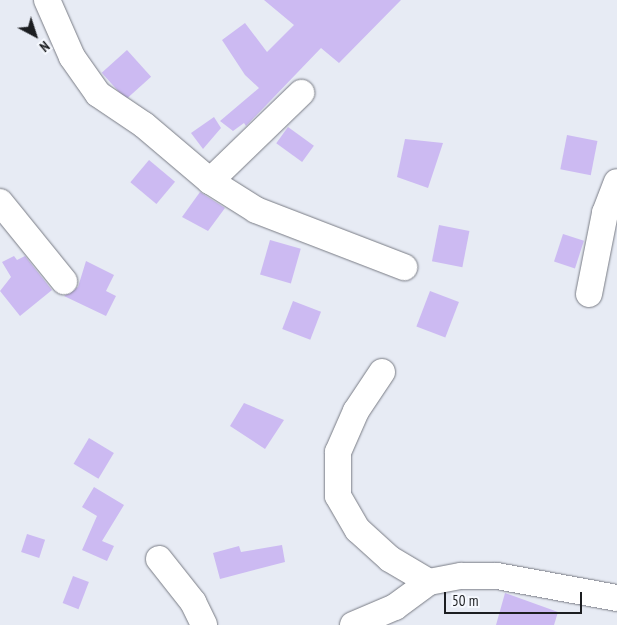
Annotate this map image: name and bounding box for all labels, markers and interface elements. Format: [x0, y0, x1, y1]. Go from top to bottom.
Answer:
north arrow [10, 10, 60, 60]
text: N [36, 37, 53, 56]
scale bar [447, 582, 584, 614]
text: 50 m [452, 591, 478, 610]

